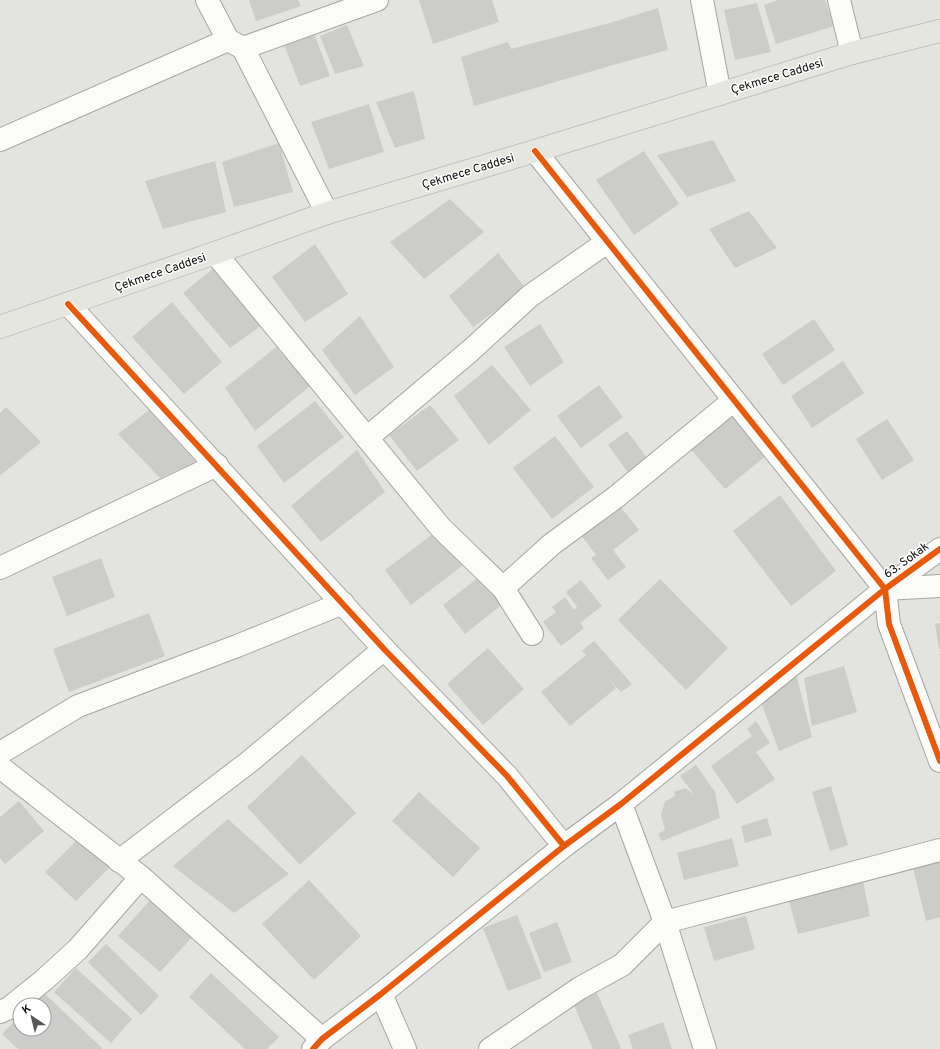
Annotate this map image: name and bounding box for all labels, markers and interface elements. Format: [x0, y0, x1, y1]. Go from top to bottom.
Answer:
street label: Çekmece Caddesi [729, 55, 825, 99]
street label: Çekmece Caddesi [420, 150, 516, 194]
street label: Çekmece Caddesi [112, 250, 208, 296]
street label: 63. Sokak [881, 539, 932, 583]
north arrow [12, 997, 52, 1037]
text: K [20, 1002, 34, 1018]

